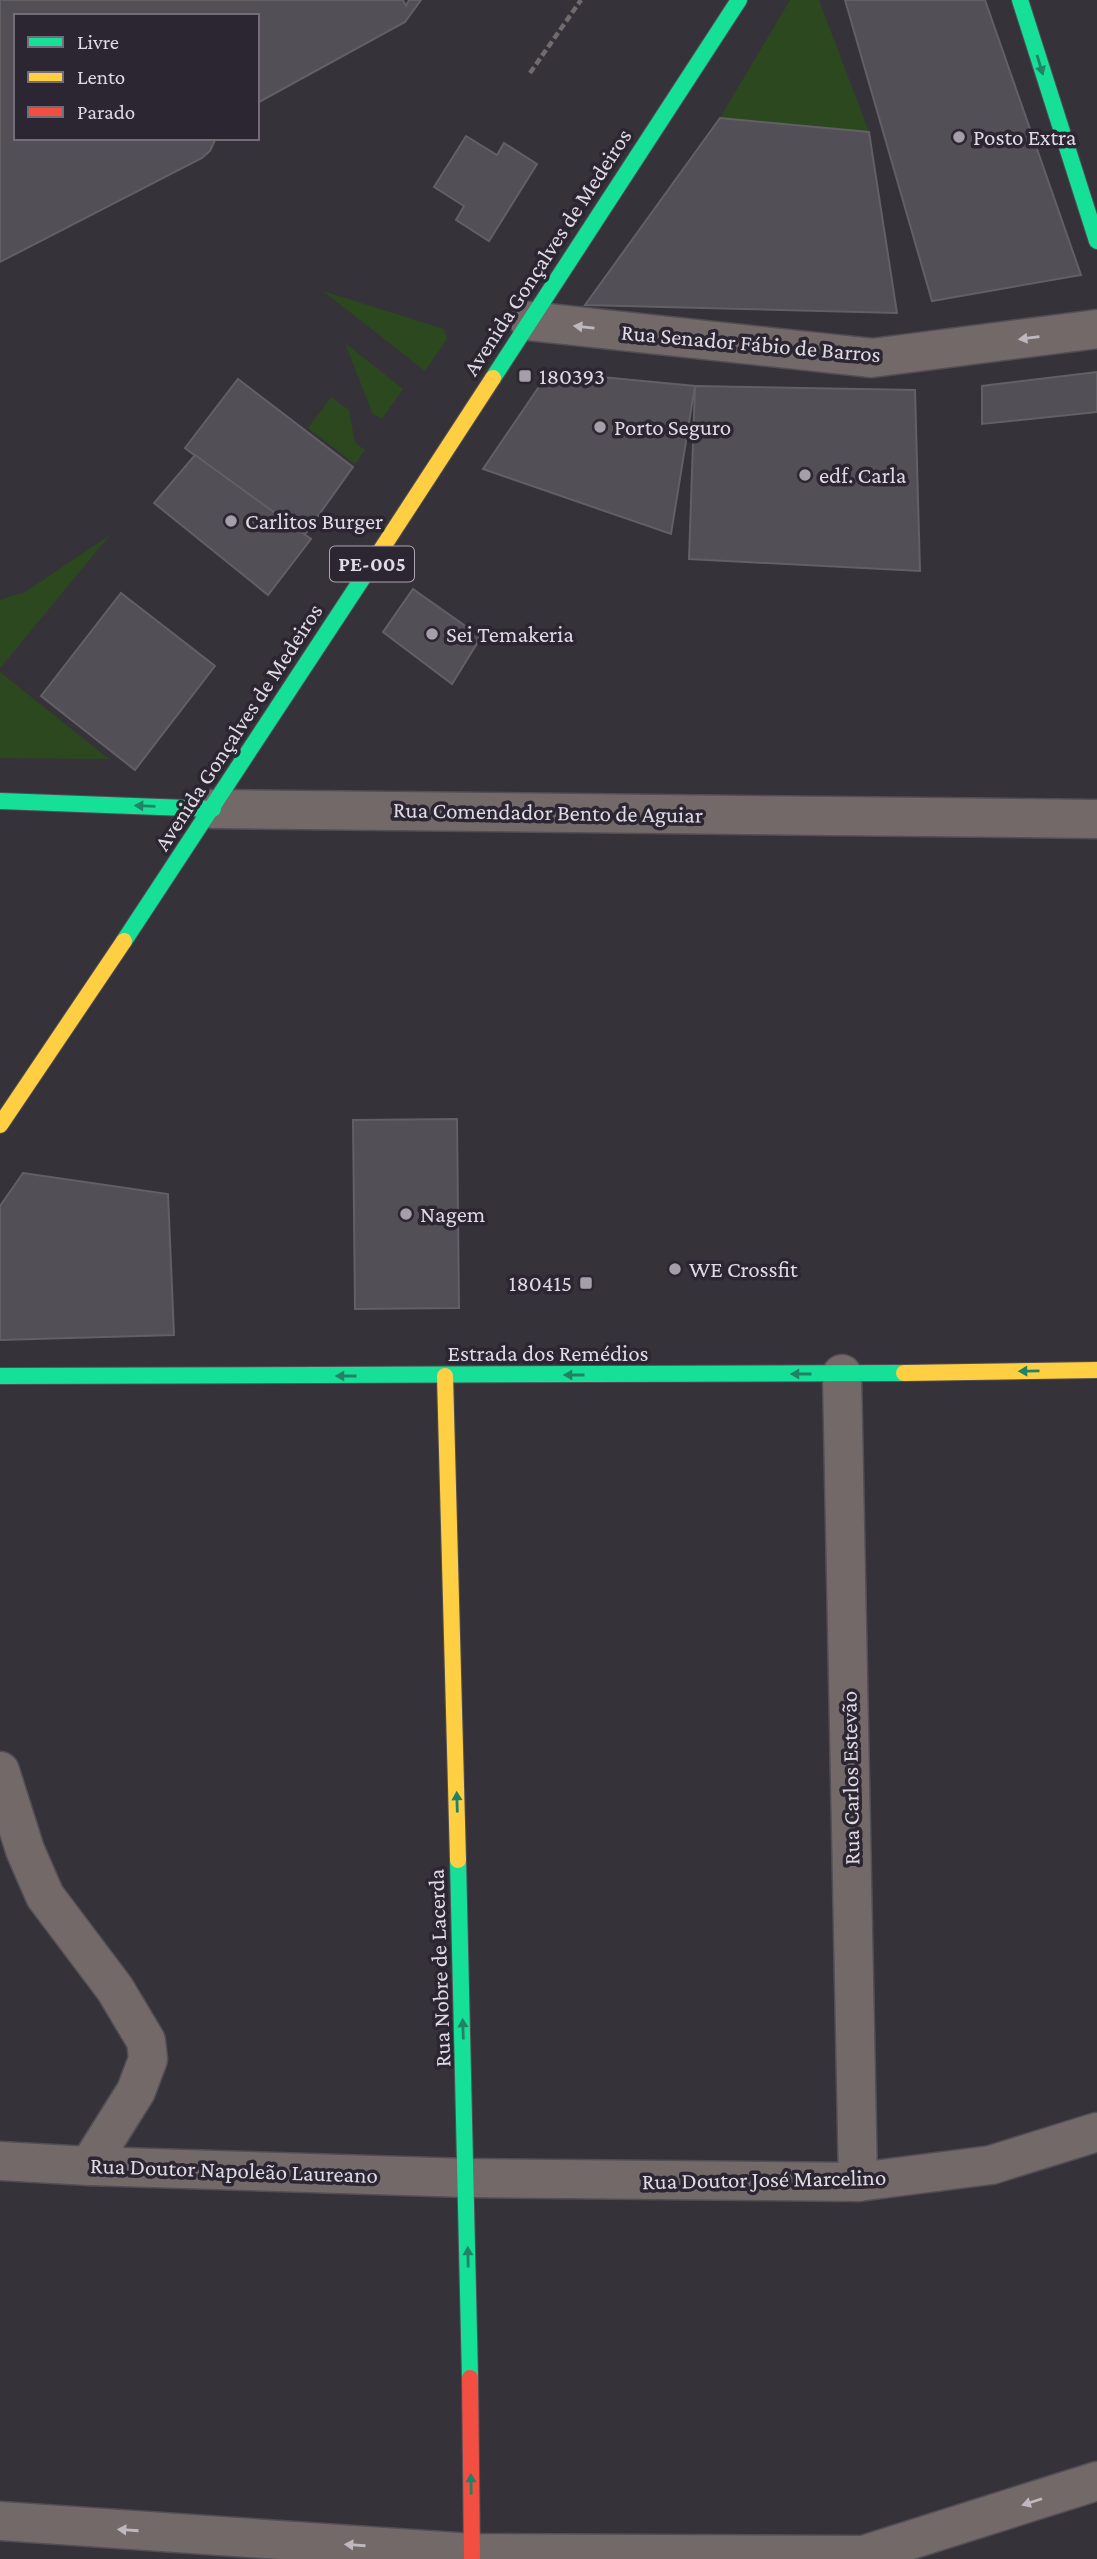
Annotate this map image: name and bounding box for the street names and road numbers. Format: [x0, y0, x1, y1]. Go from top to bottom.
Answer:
street label: Avenida Gonçalves de Medeiros [457, 124, 637, 380]
street label: Rua Senador Fábio de Barros [620, 319, 882, 367]
road number: PE-005 [330, 546, 414, 582]
street label: Avenida Gonçalves de Medeiros [148, 599, 328, 855]
street label: Rua Comendador Bento de Aguiar [393, 796, 703, 828]
street label: Estrada dos Remédios [447, 1340, 649, 1366]
street label: Rua Carlos Estevão [835, 1691, 865, 1865]
street label: Rua Nobre de Lacerda [423, 1868, 455, 2068]
street label: Rua Doutor Napoleão Laureano [90, 2152, 378, 2188]
street label: Rua Doutor José Marcelino [642, 2164, 886, 2194]

